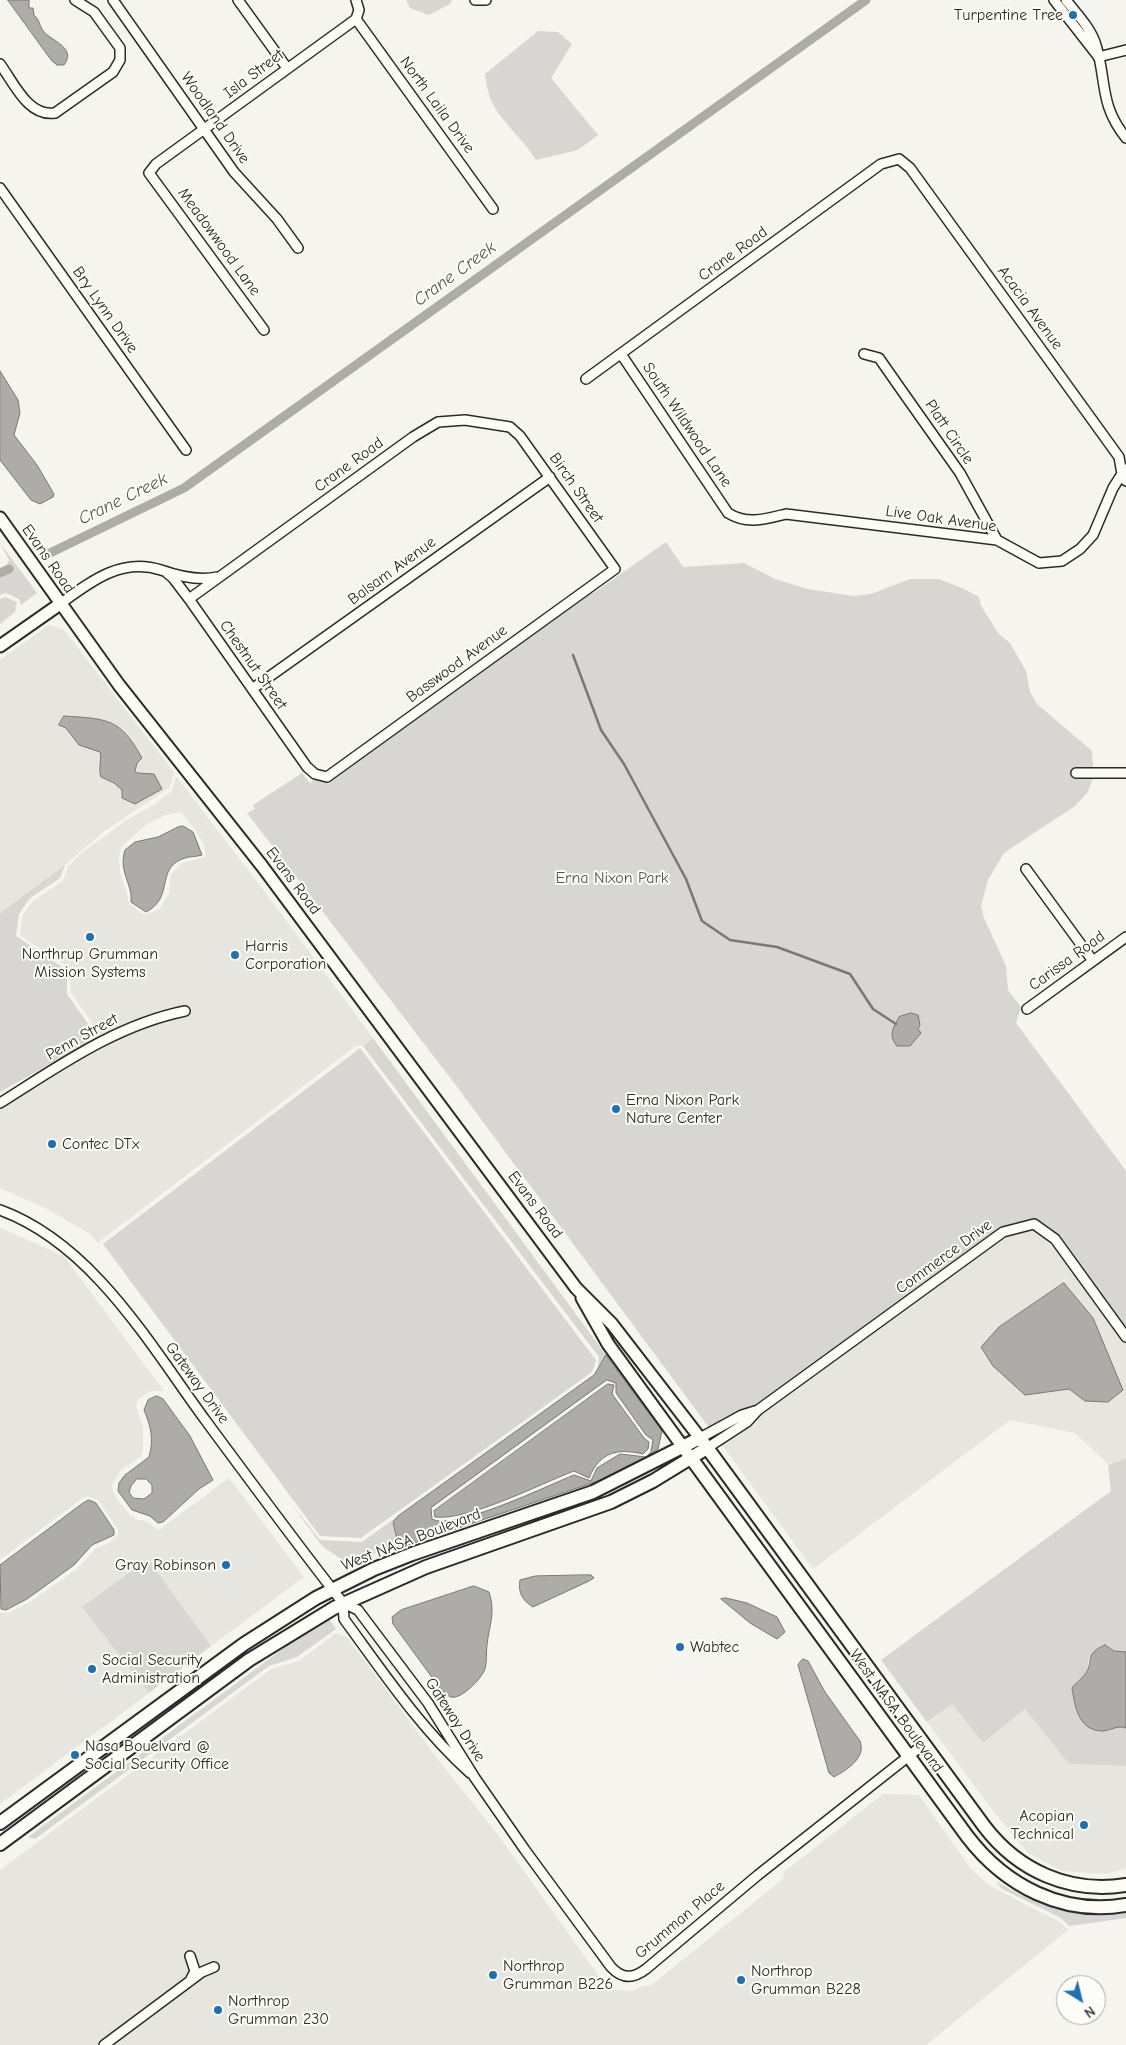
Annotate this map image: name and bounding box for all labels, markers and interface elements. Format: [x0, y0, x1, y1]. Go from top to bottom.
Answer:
place label: Turpentine Tree [954, 5, 1063, 25]
marker: Turpentine Tree [1067, 9, 1079, 21]
street label: Isla Street [220, 45, 288, 103]
street label: North Laila Drive [395, 53, 479, 157]
street label: Woodland Drive [176, 68, 254, 168]
street label: Meadowwood Lane [173, 184, 265, 300]
street label: Crane Road [695, 222, 771, 286]
water label: Crane Creek [410, 237, 500, 311]
street label: Acacia Avenue [993, 262, 1067, 354]
street label: Bry Lynn Drive [68, 263, 142, 357]
street label: South Wildwood Lane [638, 359, 736, 491]
street label: Platt Circle [920, 396, 978, 468]
street label: Crane Road [311, 433, 387, 497]
street label: Birch Street [545, 449, 607, 527]
water label: Crane Creek [75, 468, 171, 530]
street label: Live Oak Avenue [884, 502, 998, 536]
street label: Evans Road [17, 521, 79, 597]
street label: Balsam Avenue [344, 533, 440, 609]
street label: Chestnut Street [215, 617, 291, 713]
street label: Basswood Avenue [403, 621, 511, 707]
street label: Evans Road [261, 843, 325, 919]
park label: Erna Nixon Park [555, 868, 669, 888]
street label: Carissa Road [1025, 927, 1109, 995]
marker: Northrup Grumman Mission Systems [84, 931, 96, 943]
place label: Harris Corporation [245, 936, 326, 974]
place label: Northrup Grumman Mission Systems [22, 944, 158, 982]
marker: Harris Corporation [229, 949, 241, 961]
street label: Penn Street [43, 1009, 121, 1065]
place label: Erna Nixon Park Nature Center [626, 1090, 739, 1128]
marker: Erna Nixon Park Nature Center [610, 1103, 622, 1115]
place label: Contec DTx [62, 1134, 140, 1154]
marker: Contec DTx [46, 1138, 58, 1150]
street label: Evans Road [503, 1167, 567, 1243]
street label: Commerce Drive [892, 1216, 996, 1298]
street label: Gateway Drive [161, 1338, 233, 1428]
street label: West NASA Boulevard [339, 1505, 483, 1575]
place label: Gray Robinson [115, 1555, 216, 1575]
marker: Gray Robinson [220, 1559, 232, 1571]
place label: Wabtec [690, 1637, 739, 1657]
marker: Wabtec [674, 1641, 686, 1653]
street label: West NASA Boulevard [845, 1646, 947, 1776]
place label: Social Security Administration [102, 1650, 202, 1688]
marker: Social Security Administration [86, 1663, 98, 1675]
street label: Gateway Drive [421, 1674, 489, 1766]
place label: Nasa Bouelvard @ Social Security Office [85, 1736, 229, 1774]
marker: Nasa Bouelvard @ Social Security Office [69, 1749, 81, 1761]
place label: Acopian Technical [1011, 1806, 1074, 1844]
marker: Acopian Technical [1078, 1819, 1090, 1831]
street label: Grumman Place [631, 1877, 729, 1963]
place label: Northrop Grumman B226 [503, 1956, 613, 1994]
place label: Northrop Grumman B228 [751, 1961, 861, 1999]
marker: Northrop Grumman B226 [487, 1969, 499, 1981]
marker: Northrop Grumman B228 [735, 1974, 747, 1986]
north arrow [1056, 1975, 1106, 2025]
place label: Northrop Grumman 230 [228, 1991, 329, 2029]
text: N [1081, 2002, 1098, 2021]
marker: Northrop Grumman 230 [212, 2004, 224, 2016]

